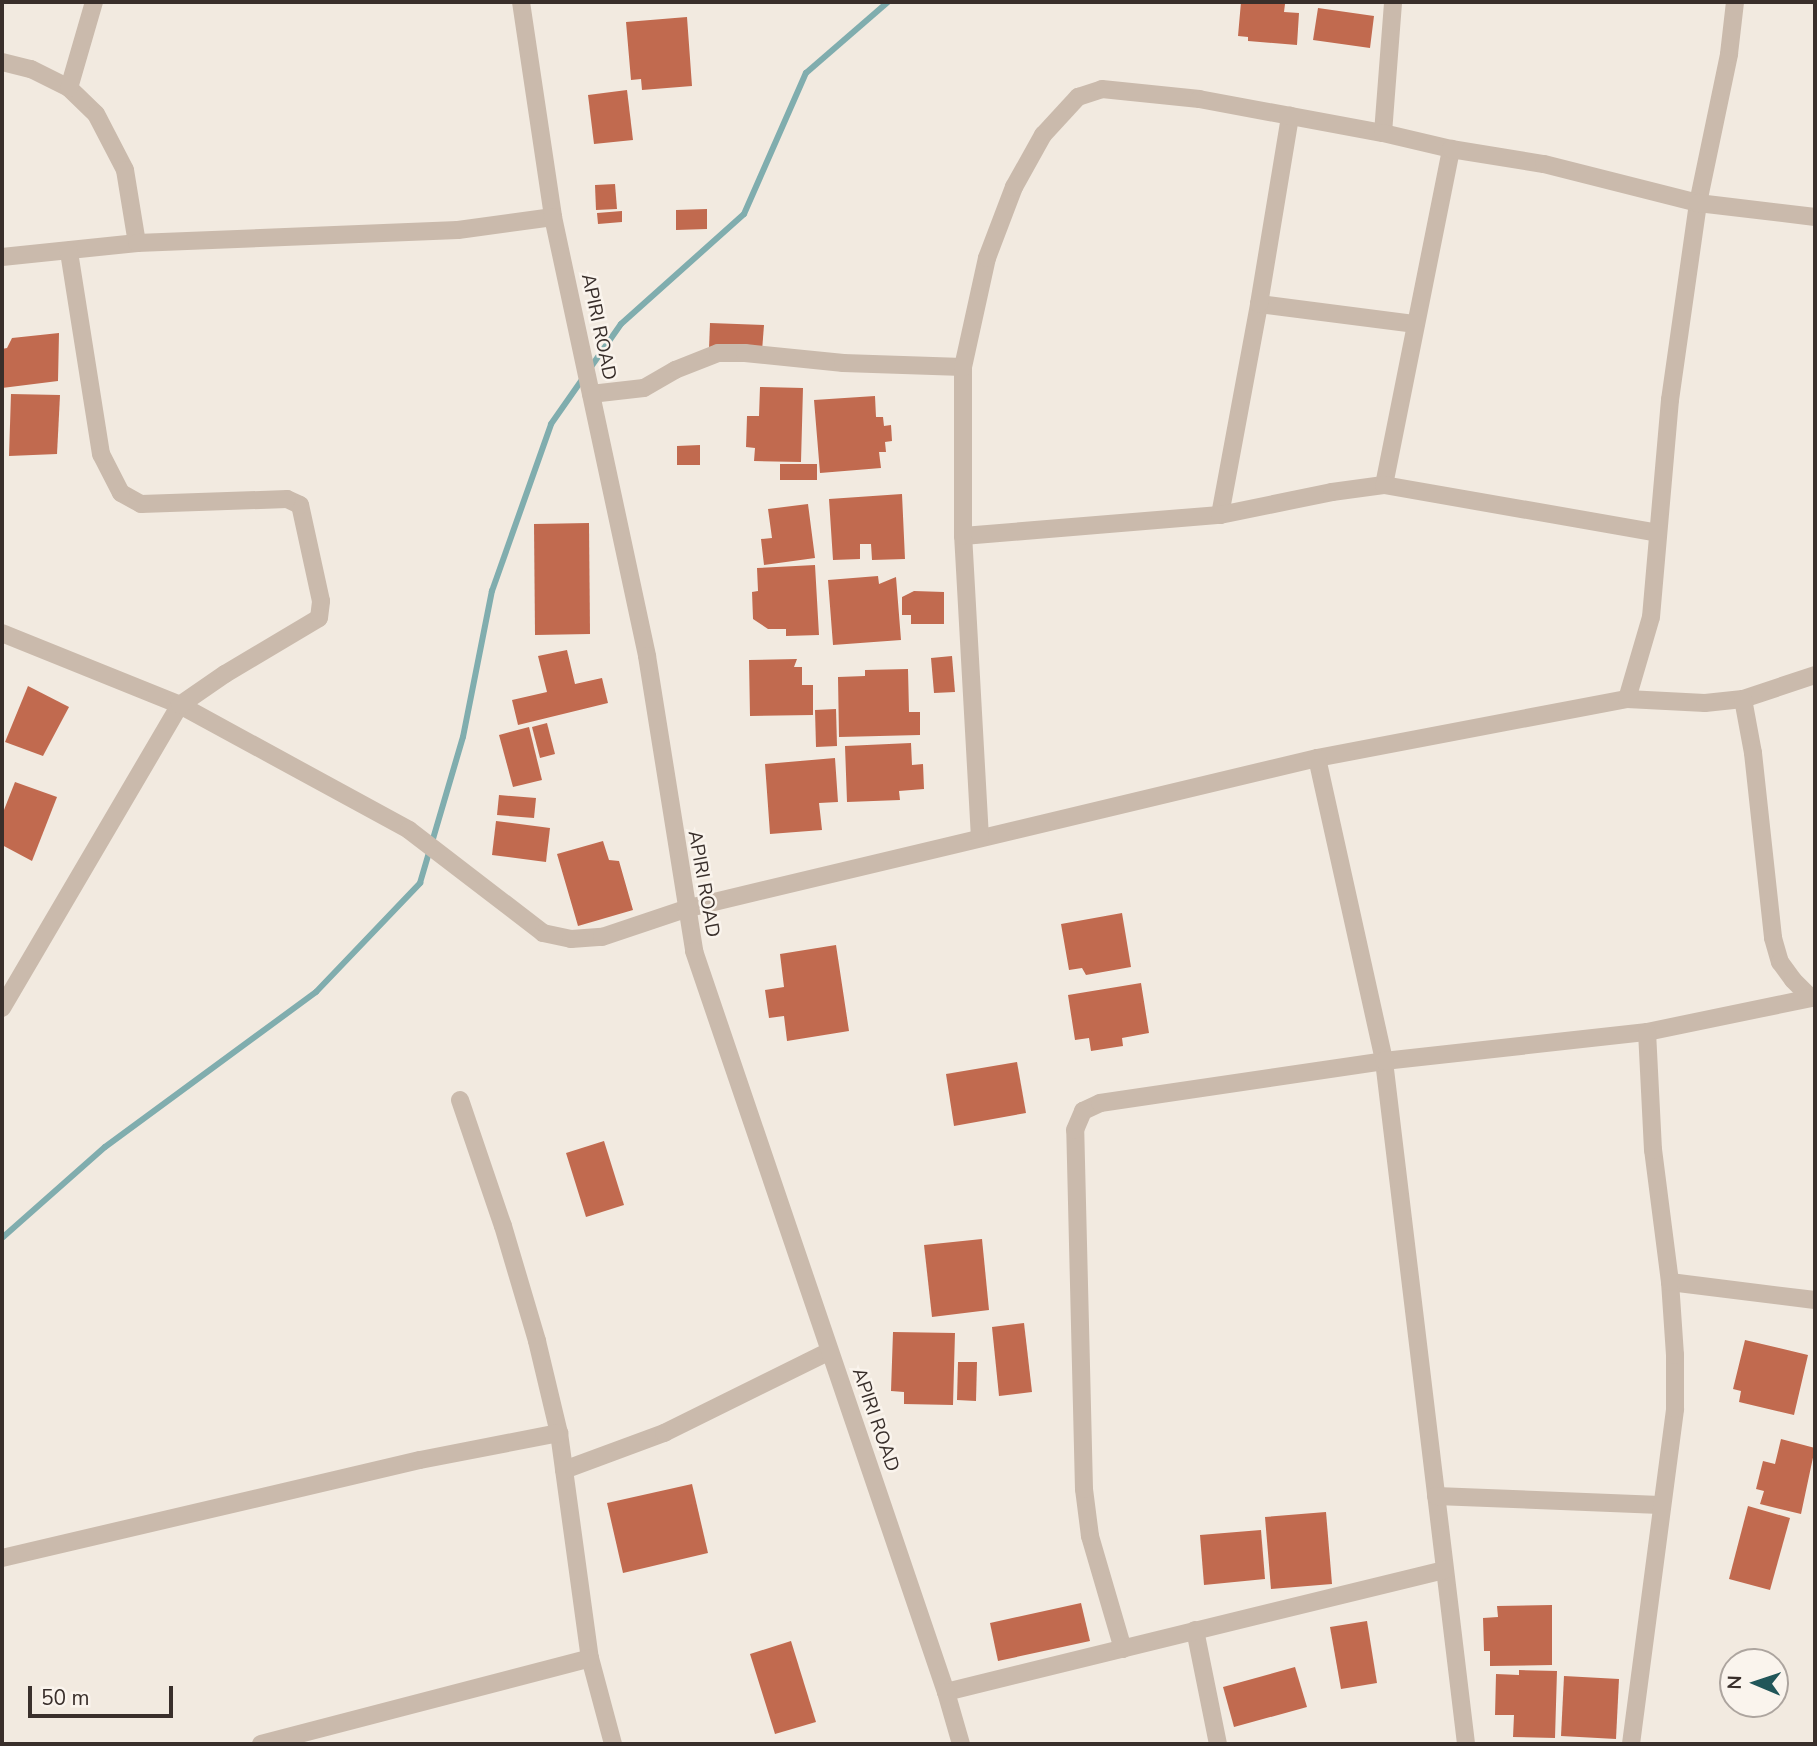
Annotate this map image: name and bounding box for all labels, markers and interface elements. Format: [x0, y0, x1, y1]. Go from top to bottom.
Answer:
street label: APIRI ROAD [576, 272, 620, 382]
street label: APIRI ROAD [682, 829, 724, 939]
street label: APIRI ROAD [847, 1365, 903, 1475]
north arrow [1719, 1648, 1789, 1718]
scale bar [32, 1672, 177, 1716]
text: N [1722, 1675, 1748, 1690]
text: 50 m [41, 1684, 90, 1712]

